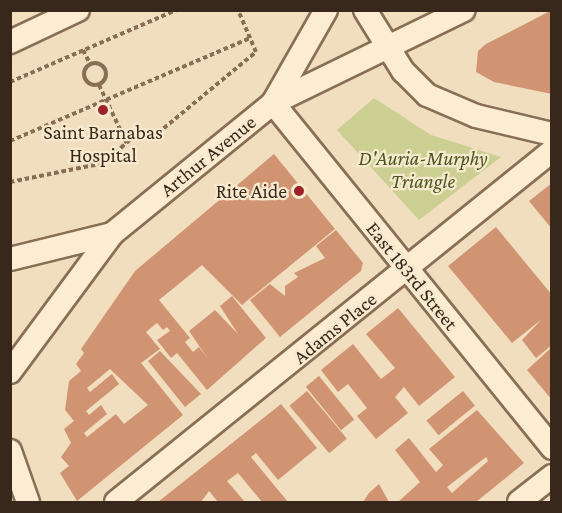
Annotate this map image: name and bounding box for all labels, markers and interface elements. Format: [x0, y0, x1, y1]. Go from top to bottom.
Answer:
marker: Saint Barnabas Hospital [94, 101, 112, 119]
street label: Arthur Avenue [155, 110, 261, 202]
place label: Saint Barnabas Hospital [43, 121, 163, 168]
park label: D'Auria-Murphy Triangle [358, 147, 488, 194]
place label: Rite Aide [216, 179, 287, 203]
marker: Rite Aide [292, 184, 306, 198]
street label: East 183rd Street [361, 217, 463, 335]
street label: Adams Place [288, 287, 382, 369]

